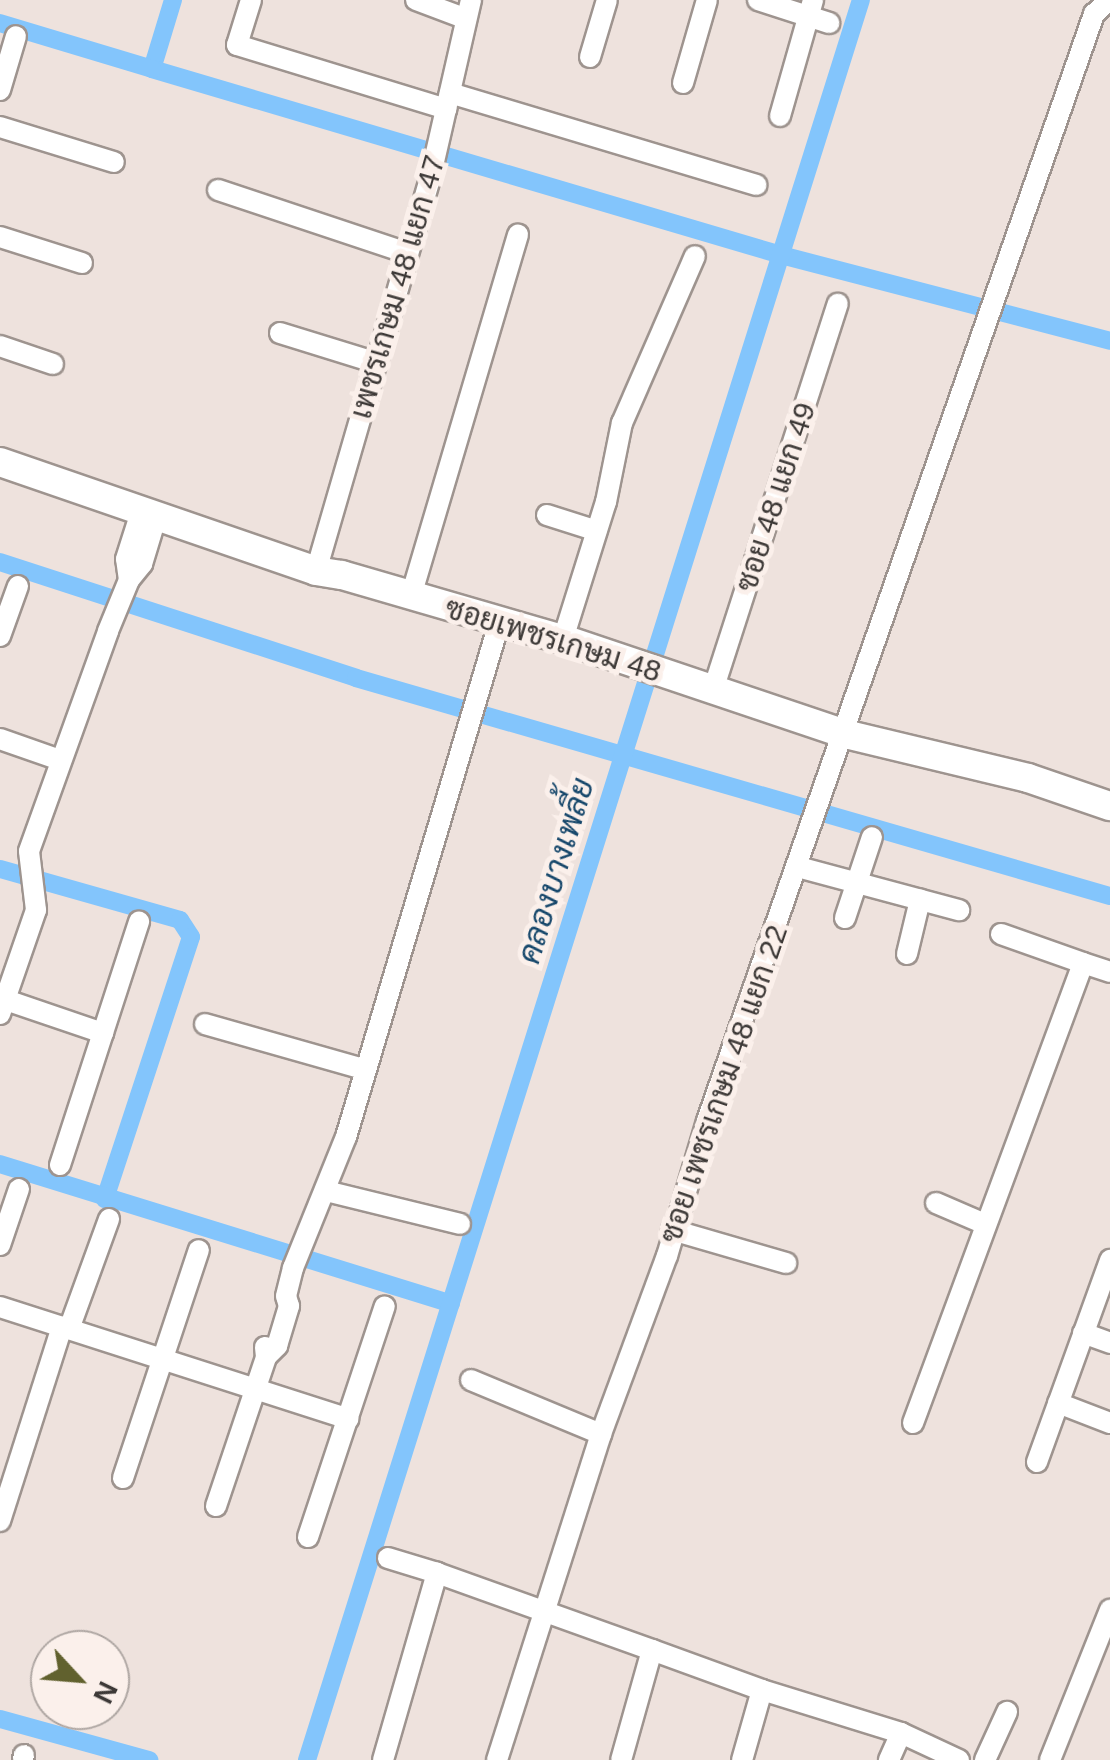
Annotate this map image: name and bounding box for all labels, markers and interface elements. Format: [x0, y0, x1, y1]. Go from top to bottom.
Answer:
street label: เพชรเกษม 48 แยก 47 [343, 151, 453, 423]
street label: ซอย 48 แยก 49 [728, 398, 824, 596]
street label: ซอยเพชรเกษม 48 [441, 590, 665, 690]
water label: คลองบางเพลี้ย [510, 774, 602, 968]
street label: ซอย เพชรเกษม 48 แยก 22 [653, 920, 795, 1248]
north arrow [30, 1630, 130, 1730]
text: N [87, 1677, 124, 1708]

